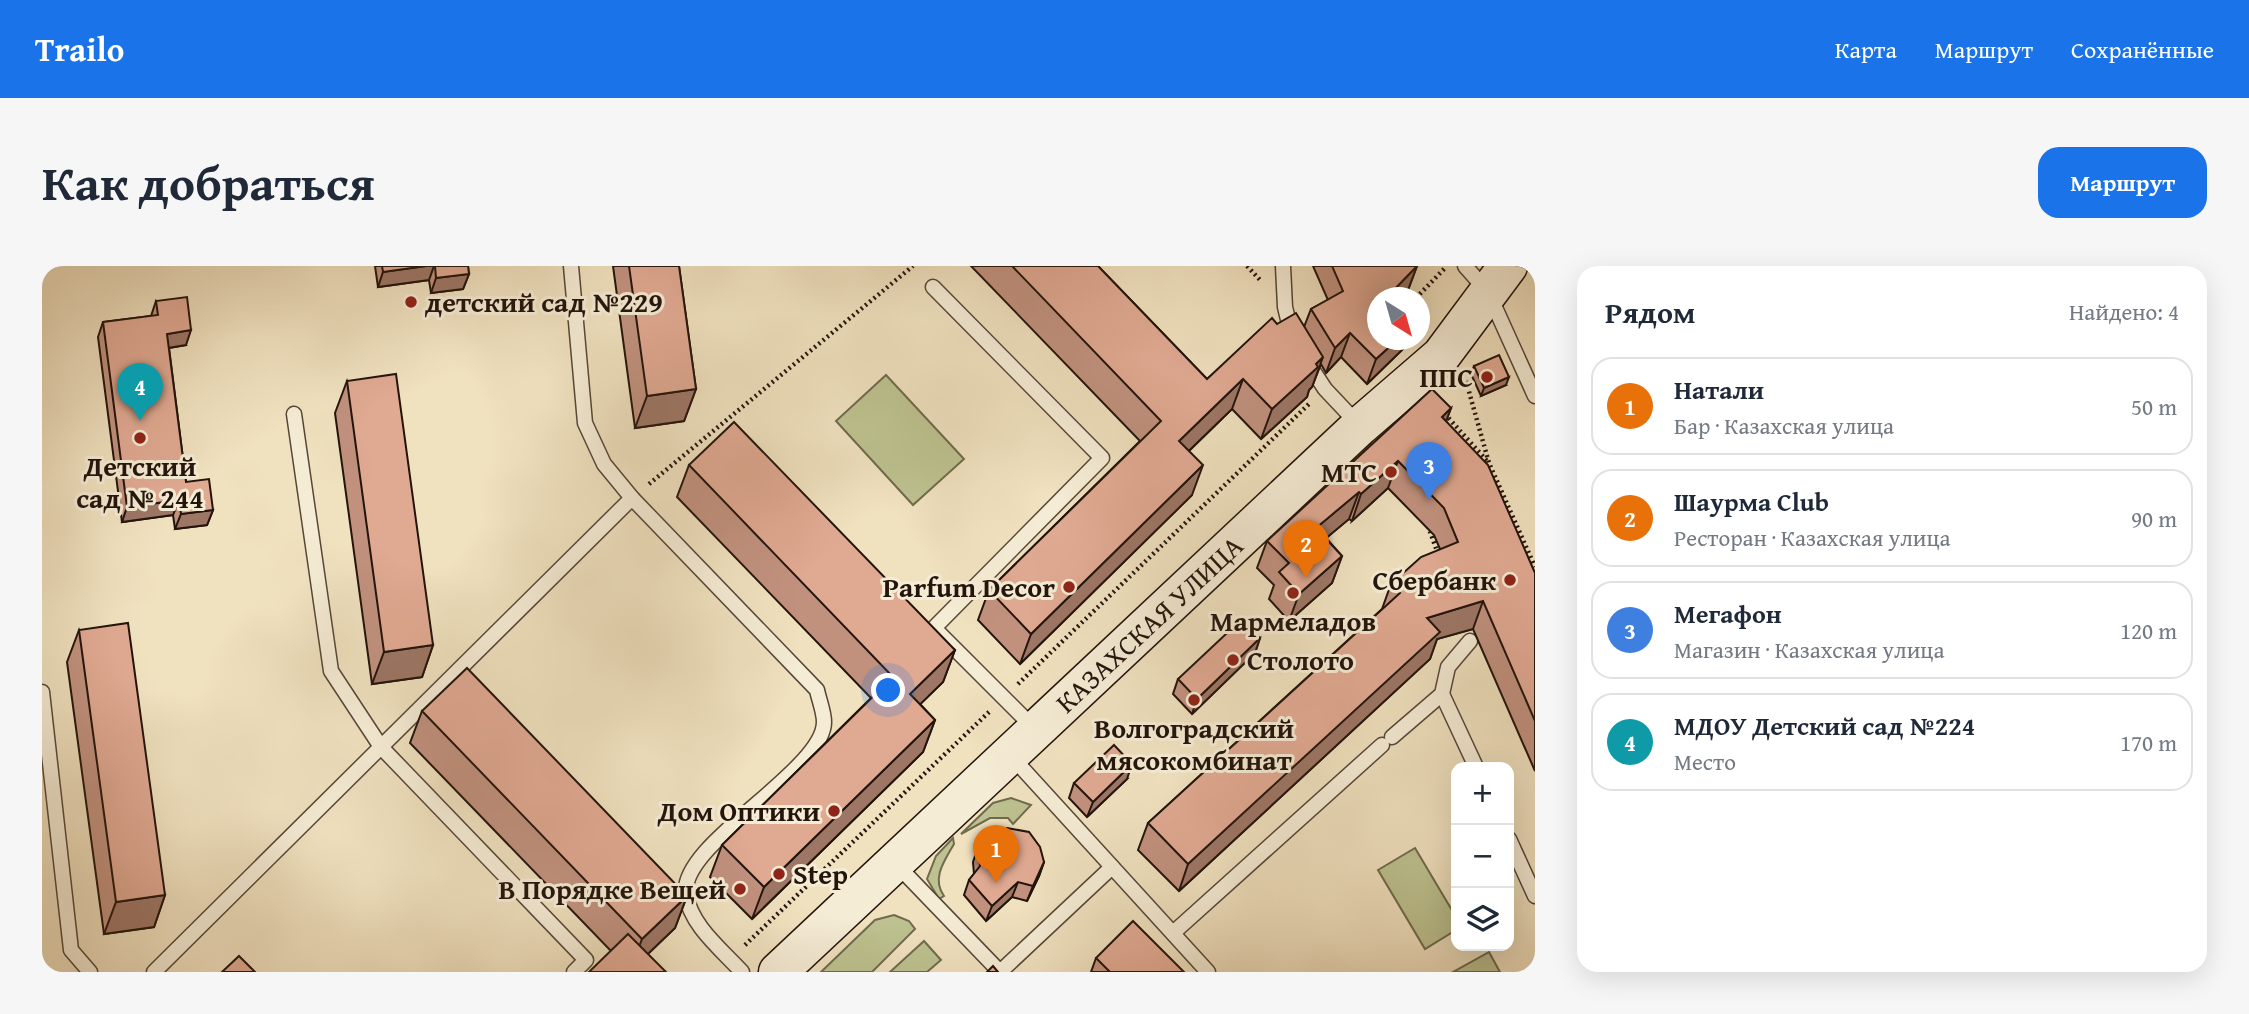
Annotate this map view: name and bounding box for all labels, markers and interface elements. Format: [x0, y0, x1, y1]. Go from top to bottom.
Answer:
text: Trailo [35, 25, 124, 73]
text: Карта [1835, 32, 1897, 67]
text: Маршрут [1935, 32, 2033, 67]
text: Сохранённые [2071, 32, 2214, 67]
text: Как добраться [42, 146, 375, 218]
button: Маршрут [2038, 147, 2207, 218]
place label: детский сад №229 [425, 281, 663, 322]
north arrow [1367, 287, 1430, 350]
text: Рядом [1605, 290, 1696, 334]
marker: детский сад №229 [403, 294, 419, 310]
text: Найдено: 4 [2069, 295, 2179, 328]
place label: ППС [1419, 356, 1473, 397]
pin: 4 [117, 363, 163, 421]
marker: ППС [1479, 369, 1495, 385]
text: Натали [1674, 370, 1764, 409]
text: 1 [1624, 390, 1636, 423]
text: 50 m [2131, 390, 2177, 423]
text: Бар · Казахская улица [1674, 409, 1894, 442]
marker: Детский сад № 244 [132, 430, 148, 446]
pin: 3 [1406, 442, 1452, 500]
place label: Детский сад № 244 [76, 445, 204, 518]
place label: МТС [1321, 451, 1377, 492]
marker: МТС [1383, 464, 1399, 480]
text: Шаурма Club [1674, 482, 1829, 521]
text: 2 [1624, 502, 1636, 535]
text: 90 m [2131, 502, 2177, 535]
pin: 2 [1283, 520, 1329, 578]
text: Ресторан · Казахская улица [1674, 521, 1951, 554]
street label: КАЗАХСКАЯ УЛИЦА [1046, 526, 1252, 722]
place label: Сбербанк [1372, 559, 1497, 600]
place label: Parfum Decor [883, 566, 1055, 607]
marker: Сбербанк [1502, 572, 1518, 588]
marker: Parfum Decor [1061, 579, 1077, 595]
marker: Мармеладов [1285, 585, 1301, 601]
text: Мегафон [1674, 594, 1782, 633]
place label: Мармеладов [1210, 600, 1376, 641]
text: 3 [1624, 614, 1636, 647]
text: 120 m [2120, 614, 2177, 647]
text: Магазин · Казахская улица [1674, 633, 1944, 666]
place label: Столото [1247, 639, 1354, 680]
marker: Столото [1225, 652, 1241, 668]
your location [871, 673, 905, 707]
marker: Волгоградский мясокомбинат [1186, 692, 1202, 708]
text: МДОУ Детский сад №224 [1674, 706, 1975, 745]
place label: Волгоградский мясокомбинат [1094, 707, 1294, 780]
text: 4 [1624, 726, 1636, 759]
text: 170 m [2120, 726, 2177, 759]
text: Место [1674, 745, 1736, 778]
map controls [1451, 762, 1514, 951]
button: + [1451, 762, 1514, 825]
place label: Дом Оптики [657, 790, 820, 831]
marker: Дом Оптики [826, 803, 842, 819]
pin: 1 [973, 825, 1019, 883]
button: − [1451, 825, 1514, 888]
place label: Step [793, 853, 848, 894]
marker: Step [771, 866, 787, 882]
place label: В Порядке Вещей [498, 868, 726, 909]
marker: В Порядке Вещей [732, 881, 748, 897]
button: layers [1451, 888, 1514, 951]

